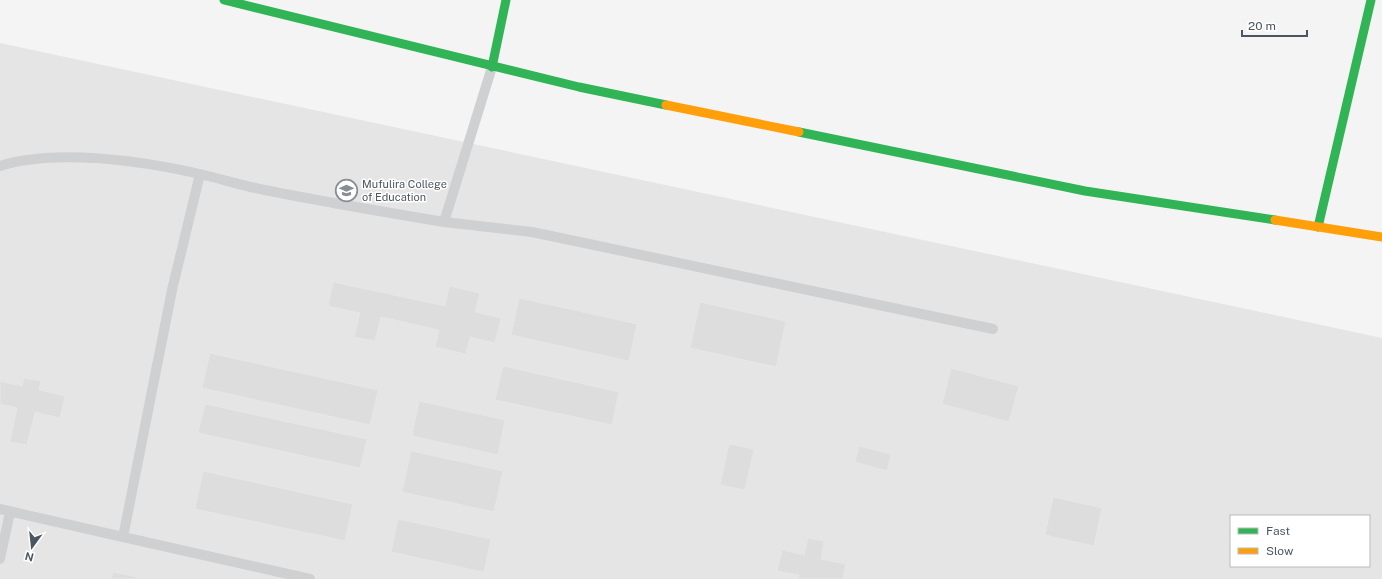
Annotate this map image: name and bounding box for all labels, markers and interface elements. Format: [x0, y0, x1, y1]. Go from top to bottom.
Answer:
scale bar [1242, 12, 1307, 38]
text: 20 m [1248, 19, 1276, 33]
school or university icon: Mufulira College of Education [333, 177, 359, 203]
place label: Mufulira College of Education [362, 178, 447, 203]
legend [1230, 515, 1370, 567]
text: Fast [1266, 524, 1291, 538]
north arrow [12, 527, 52, 567]
text: Slow [1266, 544, 1294, 558]
text: N [24, 550, 35, 564]

